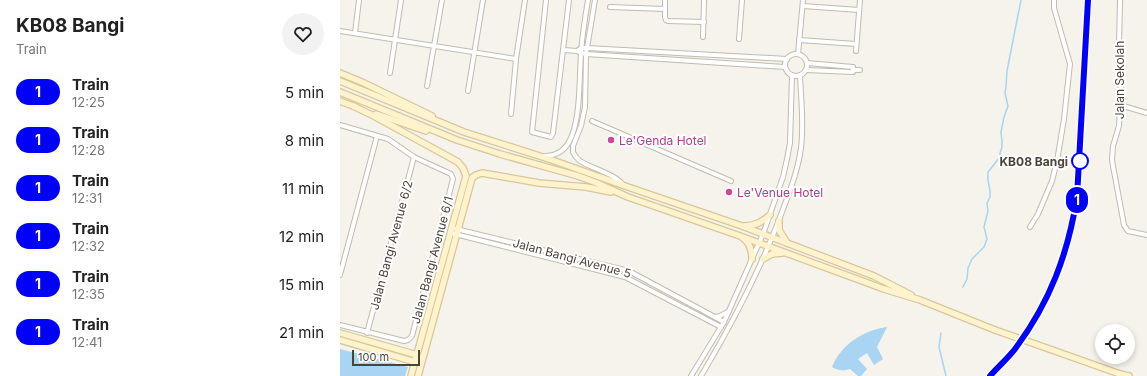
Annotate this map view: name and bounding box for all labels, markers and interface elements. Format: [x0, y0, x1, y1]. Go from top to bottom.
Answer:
button: heart [282, 13, 324, 55]
text: KB08 Bangi [16, 14, 125, 37]
text: Train [16, 41, 47, 57]
street label: Jalan Sekolah [1112, 41, 1127, 119]
text: Train [72, 75, 109, 94]
text: 1 [35, 83, 41, 100]
text: 5 min [285, 83, 324, 102]
text: 12:25 [72, 94, 105, 110]
text: Train [72, 123, 109, 142]
text: 1 [35, 131, 41, 148]
text: 8 min [285, 131, 324, 150]
place label: Le'Genda Hotel [619, 133, 707, 148]
marker: Le'Genda Hotel [606, 135, 616, 145]
text: 12:28 [72, 142, 105, 158]
marker: KB08 Bangi [1071, 152, 1089, 170]
place label: KB08 Bangi [999, 154, 1068, 169]
text: Train [72, 171, 109, 190]
text: 1 [35, 179, 41, 196]
text: 11 min [282, 179, 324, 198]
street label: Jalan Bangi Avenue 6/2 [366, 179, 416, 311]
place label: Le'Venue Hotel [737, 185, 823, 200]
marker: Le'Venue Hotel [724, 187, 734, 197]
line badge: 1 [1064, 187, 1090, 213]
text: 12:31 [72, 190, 102, 206]
text: 1 [1074, 191, 1080, 208]
street label: Jalan Bangi Avenue 6/1 [408, 195, 456, 325]
text: Train [72, 219, 109, 238]
text: 1 [35, 227, 41, 244]
text: 12 min [279, 227, 324, 246]
street label: Jalan Bangi Avenue 5 [511, 235, 633, 281]
text: 12:32 [72, 238, 105, 254]
text: Train [72, 267, 109, 286]
text: 1 [35, 275, 41, 292]
text: 15 min [279, 275, 324, 294]
text: 12:35 [72, 286, 105, 302]
text: Train [72, 315, 109, 334]
text: 1 [35, 323, 41, 340]
text: 21 min [279, 323, 324, 342]
map controls [1095, 324, 1135, 364]
button: locate [1095, 324, 1135, 364]
text: 12:41 [72, 334, 102, 350]
scale bar [352, 348, 420, 367]
text: 100 m [358, 350, 389, 364]

